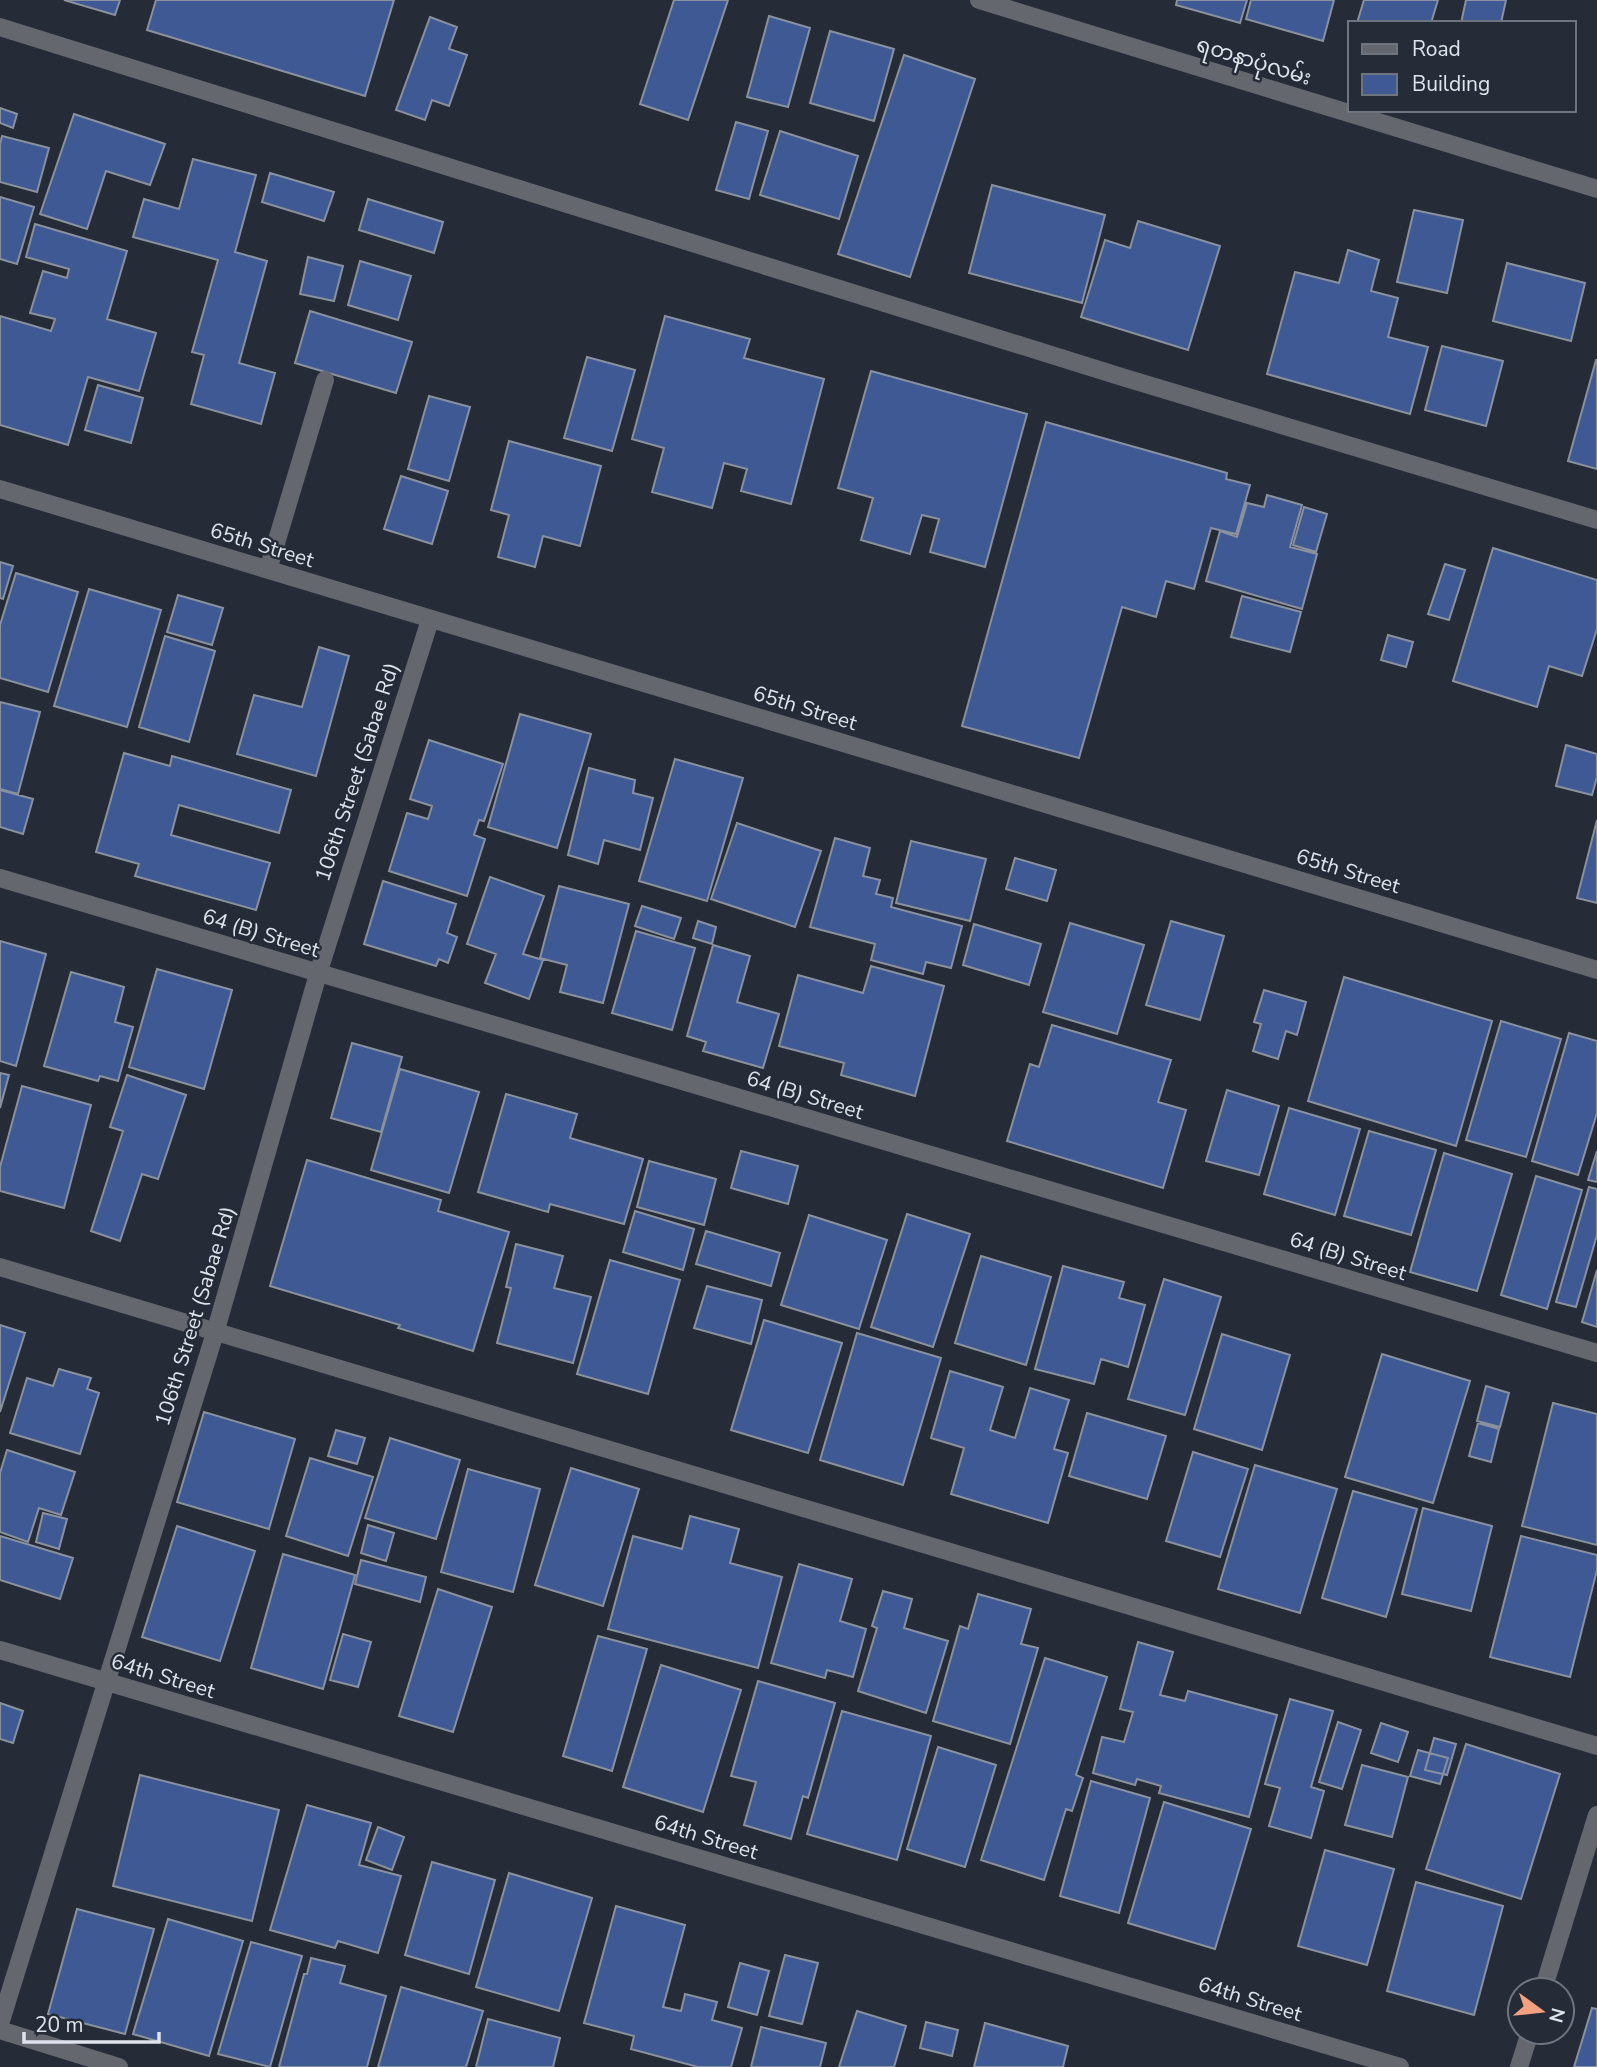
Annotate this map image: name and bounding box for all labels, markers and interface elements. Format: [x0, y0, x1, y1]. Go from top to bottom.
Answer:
legend [1348, 21, 1576, 112]
street label: ရတနာပုံလမ်း [1192, 28, 1316, 95]
text: Road [1412, 35, 1461, 63]
text: Building [1412, 70, 1490, 98]
street label: 65th Street [207, 516, 318, 574]
street label: 106th Street (Sabae Rd) [308, 659, 406, 885]
street label: 65th Street [750, 679, 861, 737]
street label: 65th Street [1293, 842, 1404, 900]
street label: 64 (B) Street [199, 902, 323, 964]
street label: 64 (B) Street [743, 1064, 867, 1126]
street label: 106th Street (Sabae Rd) [148, 1203, 242, 1429]
street label: 64 (B) Street [1286, 1225, 1410, 1287]
street label: 64th Street [108, 1647, 219, 1705]
street label: 64th Street [651, 1808, 762, 1866]
street label: 64th Street [1195, 1970, 1306, 2028]
north arrow [1506, 1976, 1576, 2046]
scale bar [24, 2000, 159, 2044]
text: N [1542, 2005, 1571, 2025]
text: 20 m [35, 2011, 84, 2039]

